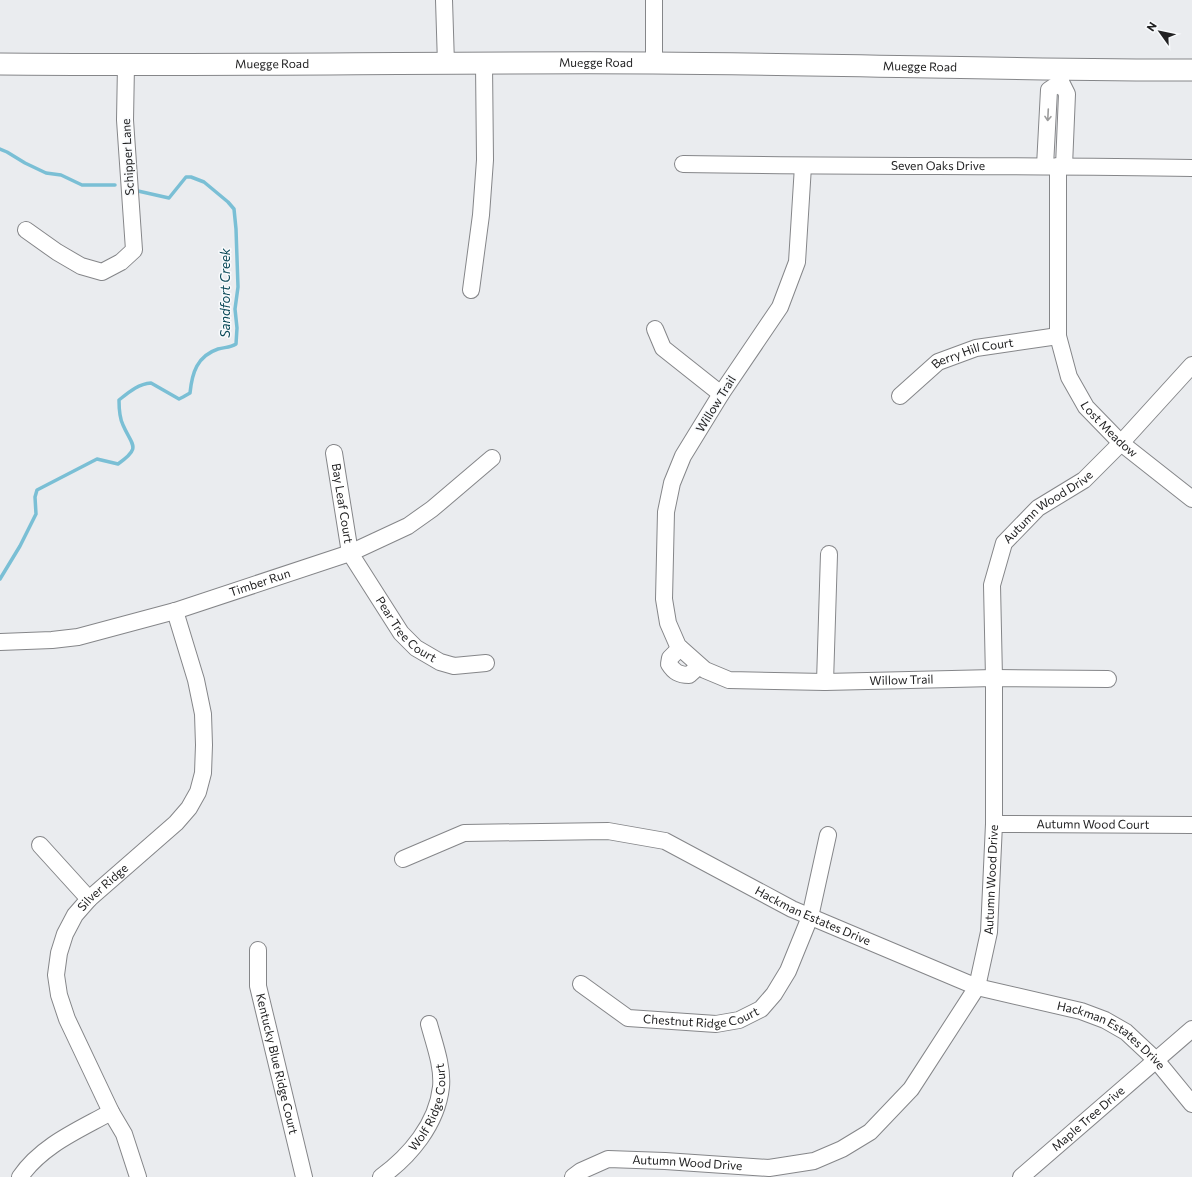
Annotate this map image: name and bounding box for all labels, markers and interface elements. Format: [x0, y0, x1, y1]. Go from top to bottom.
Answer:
north arrow [1140, 12, 1180, 52]
text: N [1143, 19, 1159, 33]
street label: Muegge Road [559, 55, 633, 69]
street label: Muegge Road [235, 56, 309, 70]
street label: Muegge Road [883, 58, 957, 73]
one-way arrow [1044, 108, 1052, 121]
street label: Schipper Lane [118, 118, 136, 196]
street label: Seven Oaks Drive [891, 158, 985, 172]
water label: Sandfort Creek [217, 247, 233, 338]
street label: Berry Hill Court [928, 335, 1014, 371]
street label: Willow Trail [692, 373, 738, 434]
street label: Lost Meadow [1078, 399, 1141, 460]
street label: Bay Leaf Court [330, 462, 356, 544]
street label: Autumn Wood Drive [1000, 467, 1095, 546]
street label: Timber Run [227, 565, 292, 599]
street label: Pear Tree Court [374, 594, 439, 664]
street label: Willow Trail [869, 671, 934, 687]
street label: Autumn Wood Court [1036, 816, 1150, 831]
street label: Autumn Wood Drive [981, 824, 1000, 935]
street label: Silver Ridge [74, 860, 130, 913]
street label: Hackman Estates Drive [753, 883, 873, 947]
street label: Kentucky Blue Ridge Court [254, 992, 301, 1136]
street label: Hackman Estates Drive [1056, 998, 1169, 1072]
street label: Chestnut Ridge Court [643, 1003, 761, 1030]
street label: Wolf Ridge Court [405, 1062, 447, 1153]
street label: Maple Tree Drive [1048, 1083, 1127, 1153]
street label: Autumn Wood Drive [632, 1152, 743, 1172]

